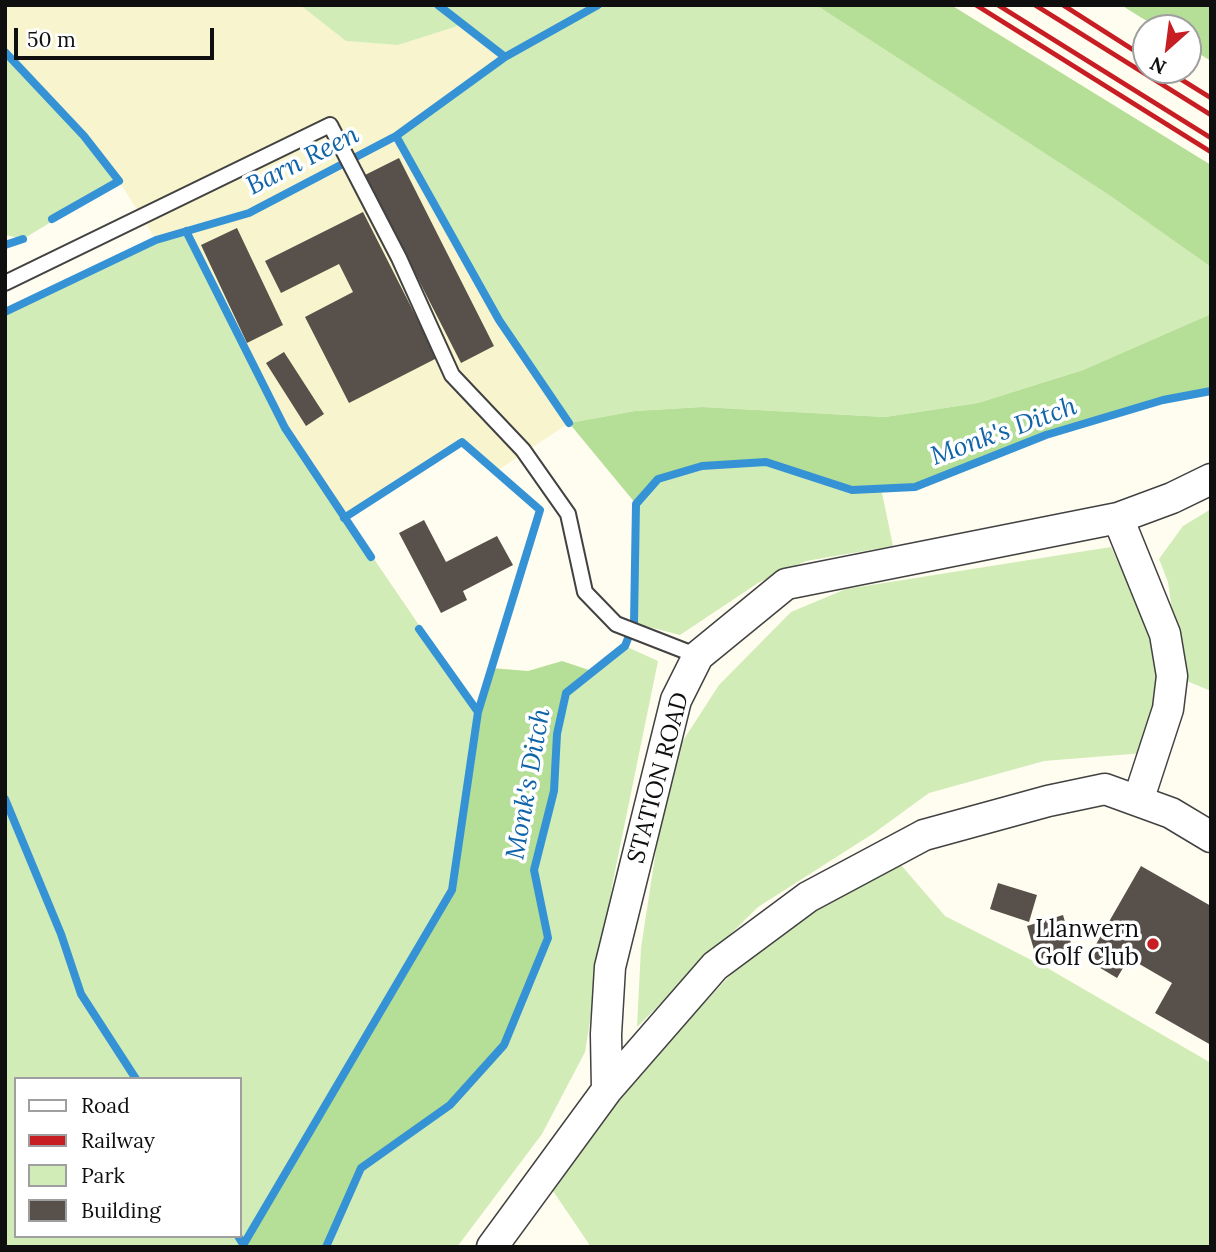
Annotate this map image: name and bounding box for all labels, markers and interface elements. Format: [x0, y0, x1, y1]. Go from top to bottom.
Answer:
scale bar [18, 14, 217, 58]
north arrow [1132, 14, 1202, 84]
text: 50 m [27, 26, 76, 53]
text: N [1146, 52, 1170, 80]
water label: Barn Reen [242, 119, 364, 203]
water label: Monk's Ditch [927, 391, 1081, 473]
street label: STATION ROAD [622, 689, 696, 867]
water label: Monk's Ditch [500, 706, 558, 862]
place label: Llanwern Golf Club [1034, 916, 1139, 972]
marker: Llanwern Golf Club [1145, 936, 1161, 952]
legend [14, 1077, 242, 1238]
text: Road [81, 1092, 130, 1119]
text: Railway [81, 1127, 155, 1154]
text: Park [81, 1162, 125, 1189]
text: Building [81, 1197, 161, 1224]

